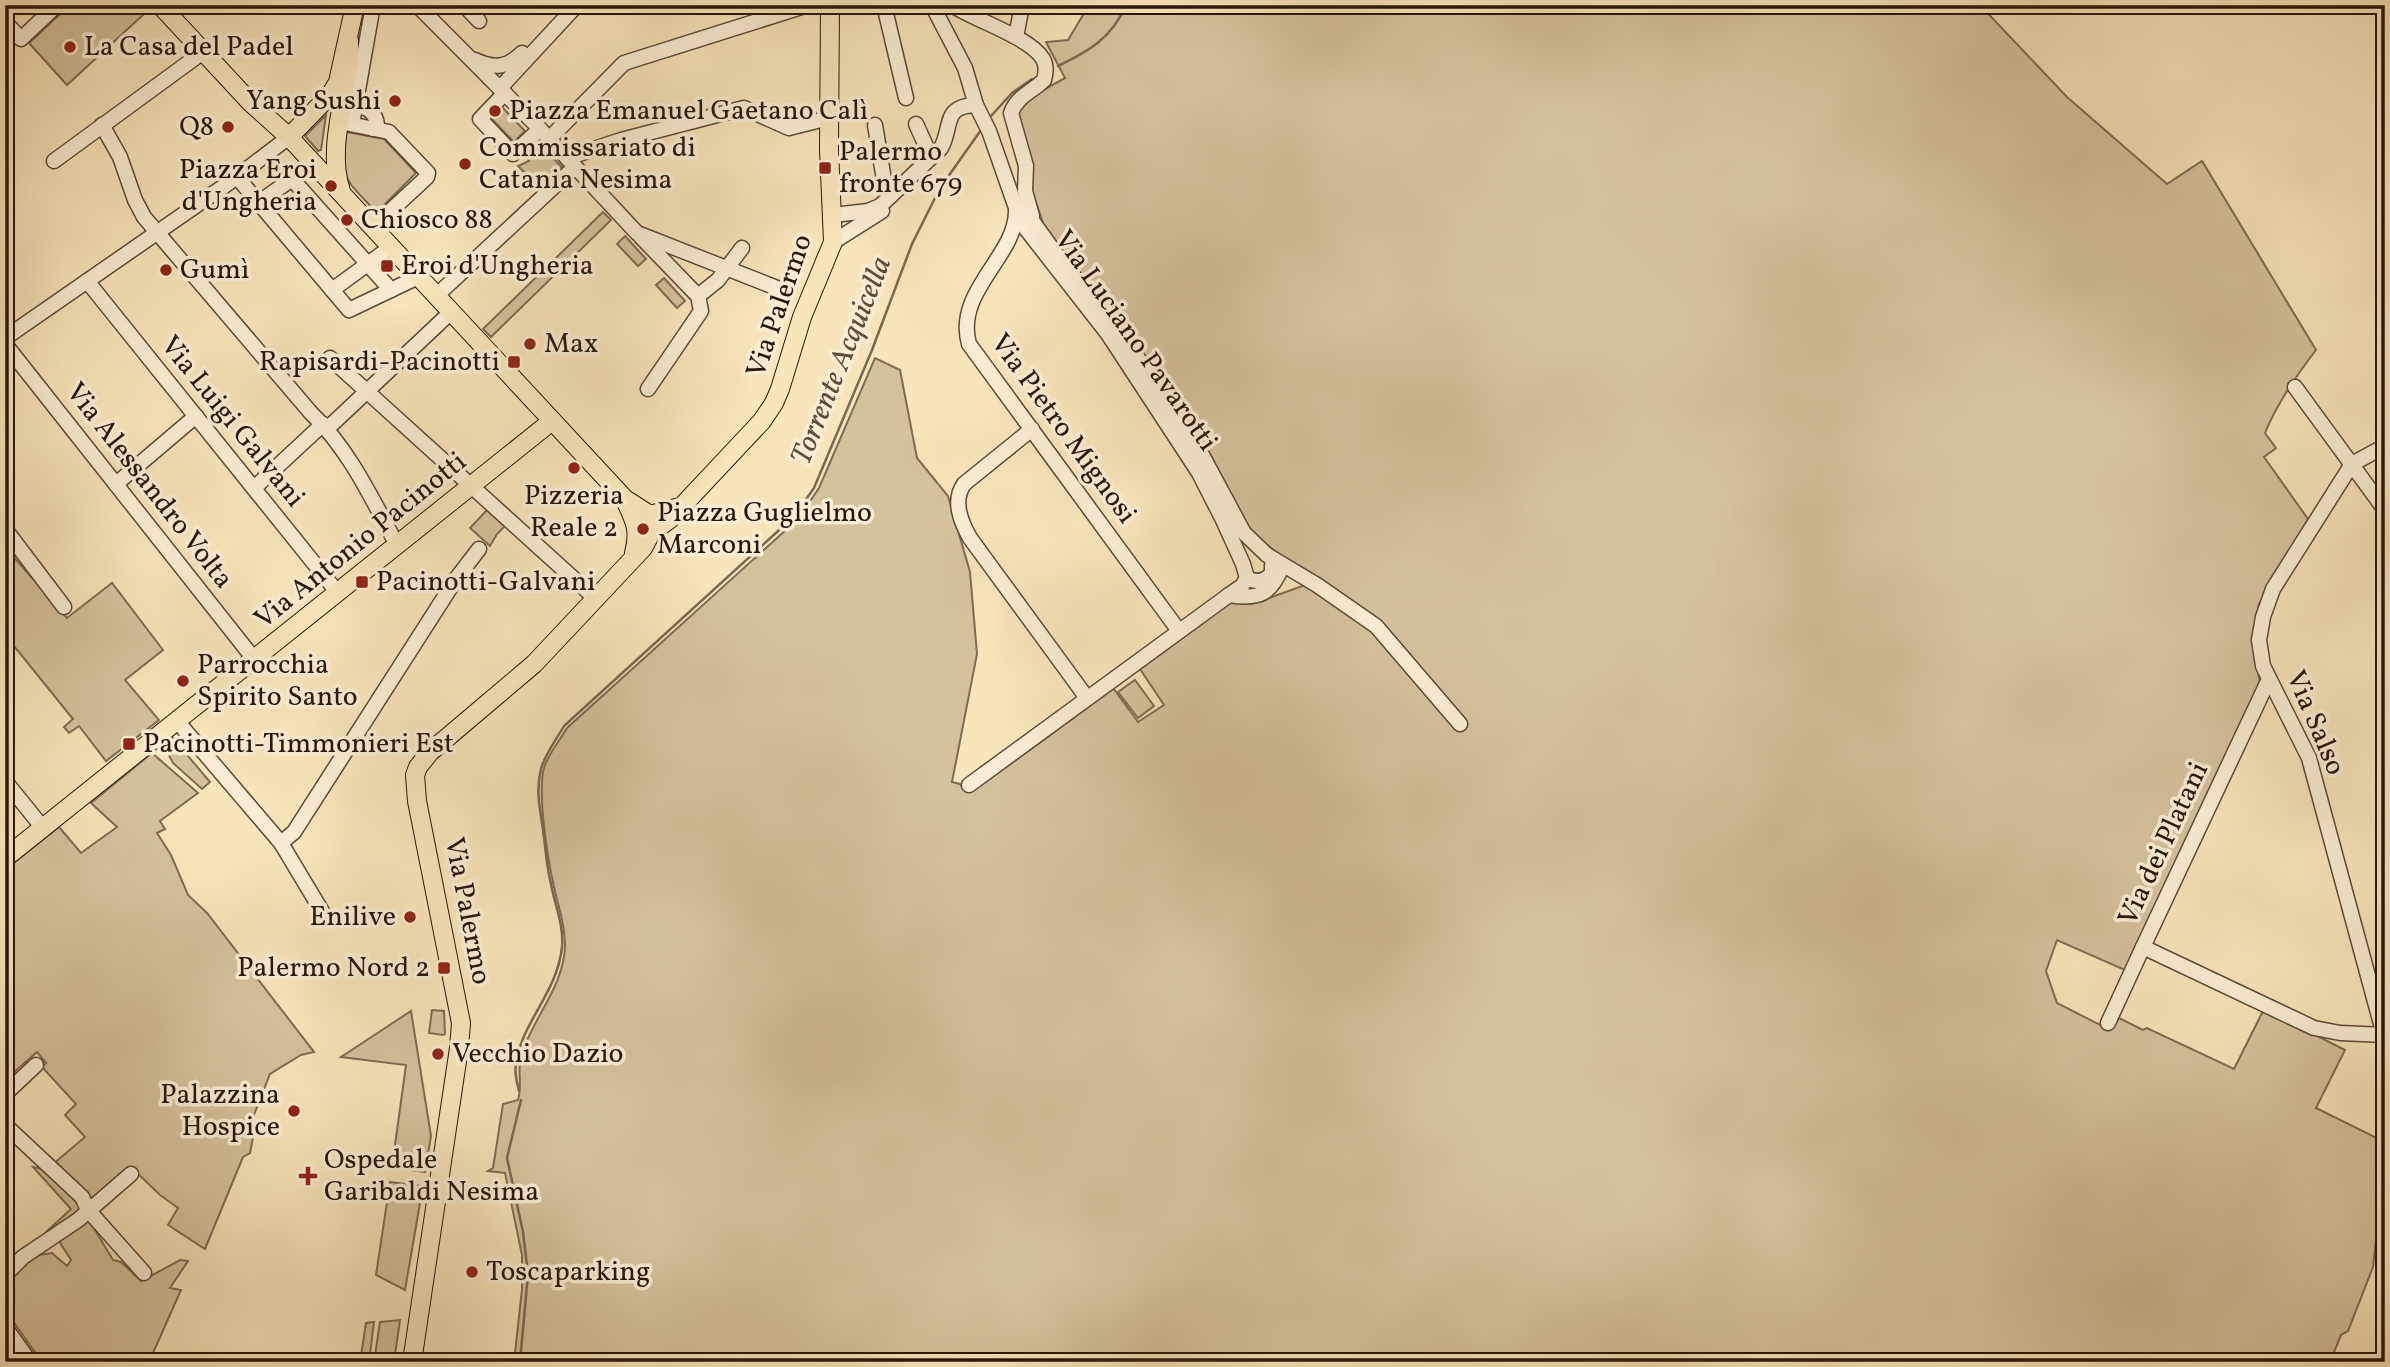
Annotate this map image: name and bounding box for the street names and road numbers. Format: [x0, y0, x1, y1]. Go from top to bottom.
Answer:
street label: Via Luciano Pavarotti [1044, 223, 1226, 459]
street label: Via Palermo [737, 229, 823, 383]
street label: Via Pietro Mignosi [981, 326, 1145, 532]
street label: Via Luigi Galvani [151, 328, 313, 516]
street label: Via Alessandro Volta [56, 375, 242, 597]
street label: Via Antonio Pacinotti [247, 443, 475, 639]
street label: Via Salso [2275, 665, 2355, 781]
street label: Via dei Platani [2109, 756, 2219, 932]
street label: Via Palermo [434, 834, 500, 988]

